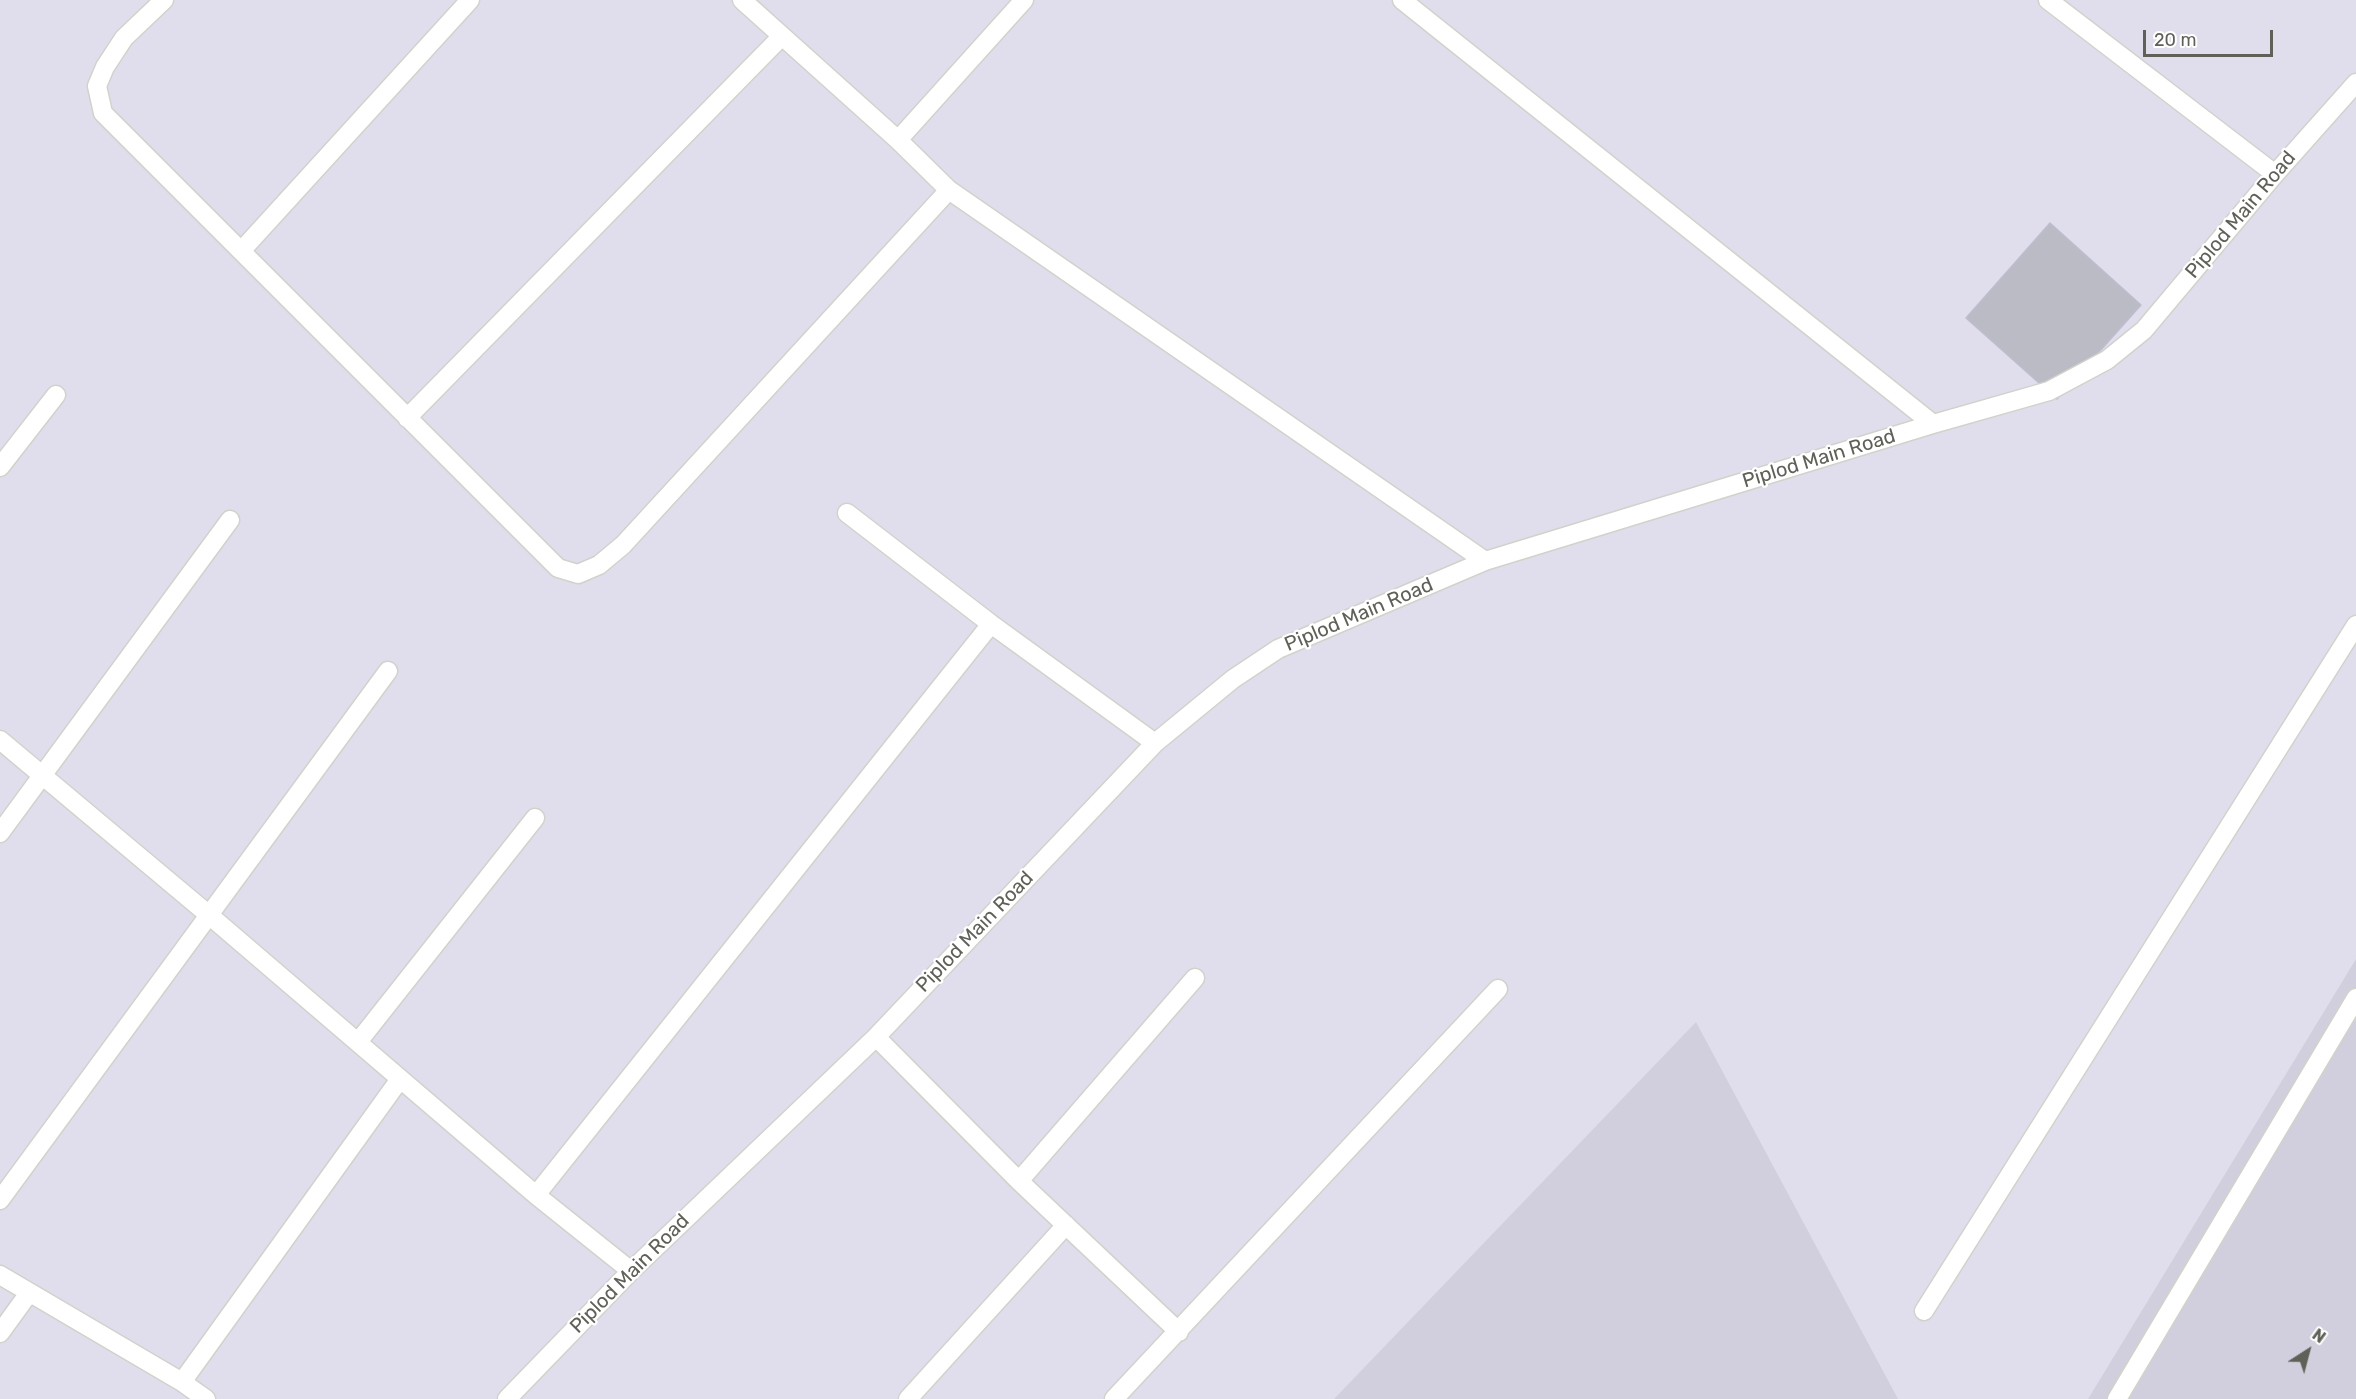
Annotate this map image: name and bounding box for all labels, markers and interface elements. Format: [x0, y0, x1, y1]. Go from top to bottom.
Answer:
scale bar [2146, 18, 2276, 56]
text: 20 m [2154, 29, 2196, 51]
street label: Piplod Main Road [2181, 146, 2301, 284]
street label: Piplod Main Road [1740, 424, 1898, 494]
street label: Piplod Main Road [1281, 573, 1437, 657]
street label: Piplod Main Road [911, 867, 1039, 997]
street label: Piplod Main Road [565, 1209, 695, 1339]
north arrow [2278, 1321, 2338, 1381]
text: N [2309, 1325, 2329, 1347]

